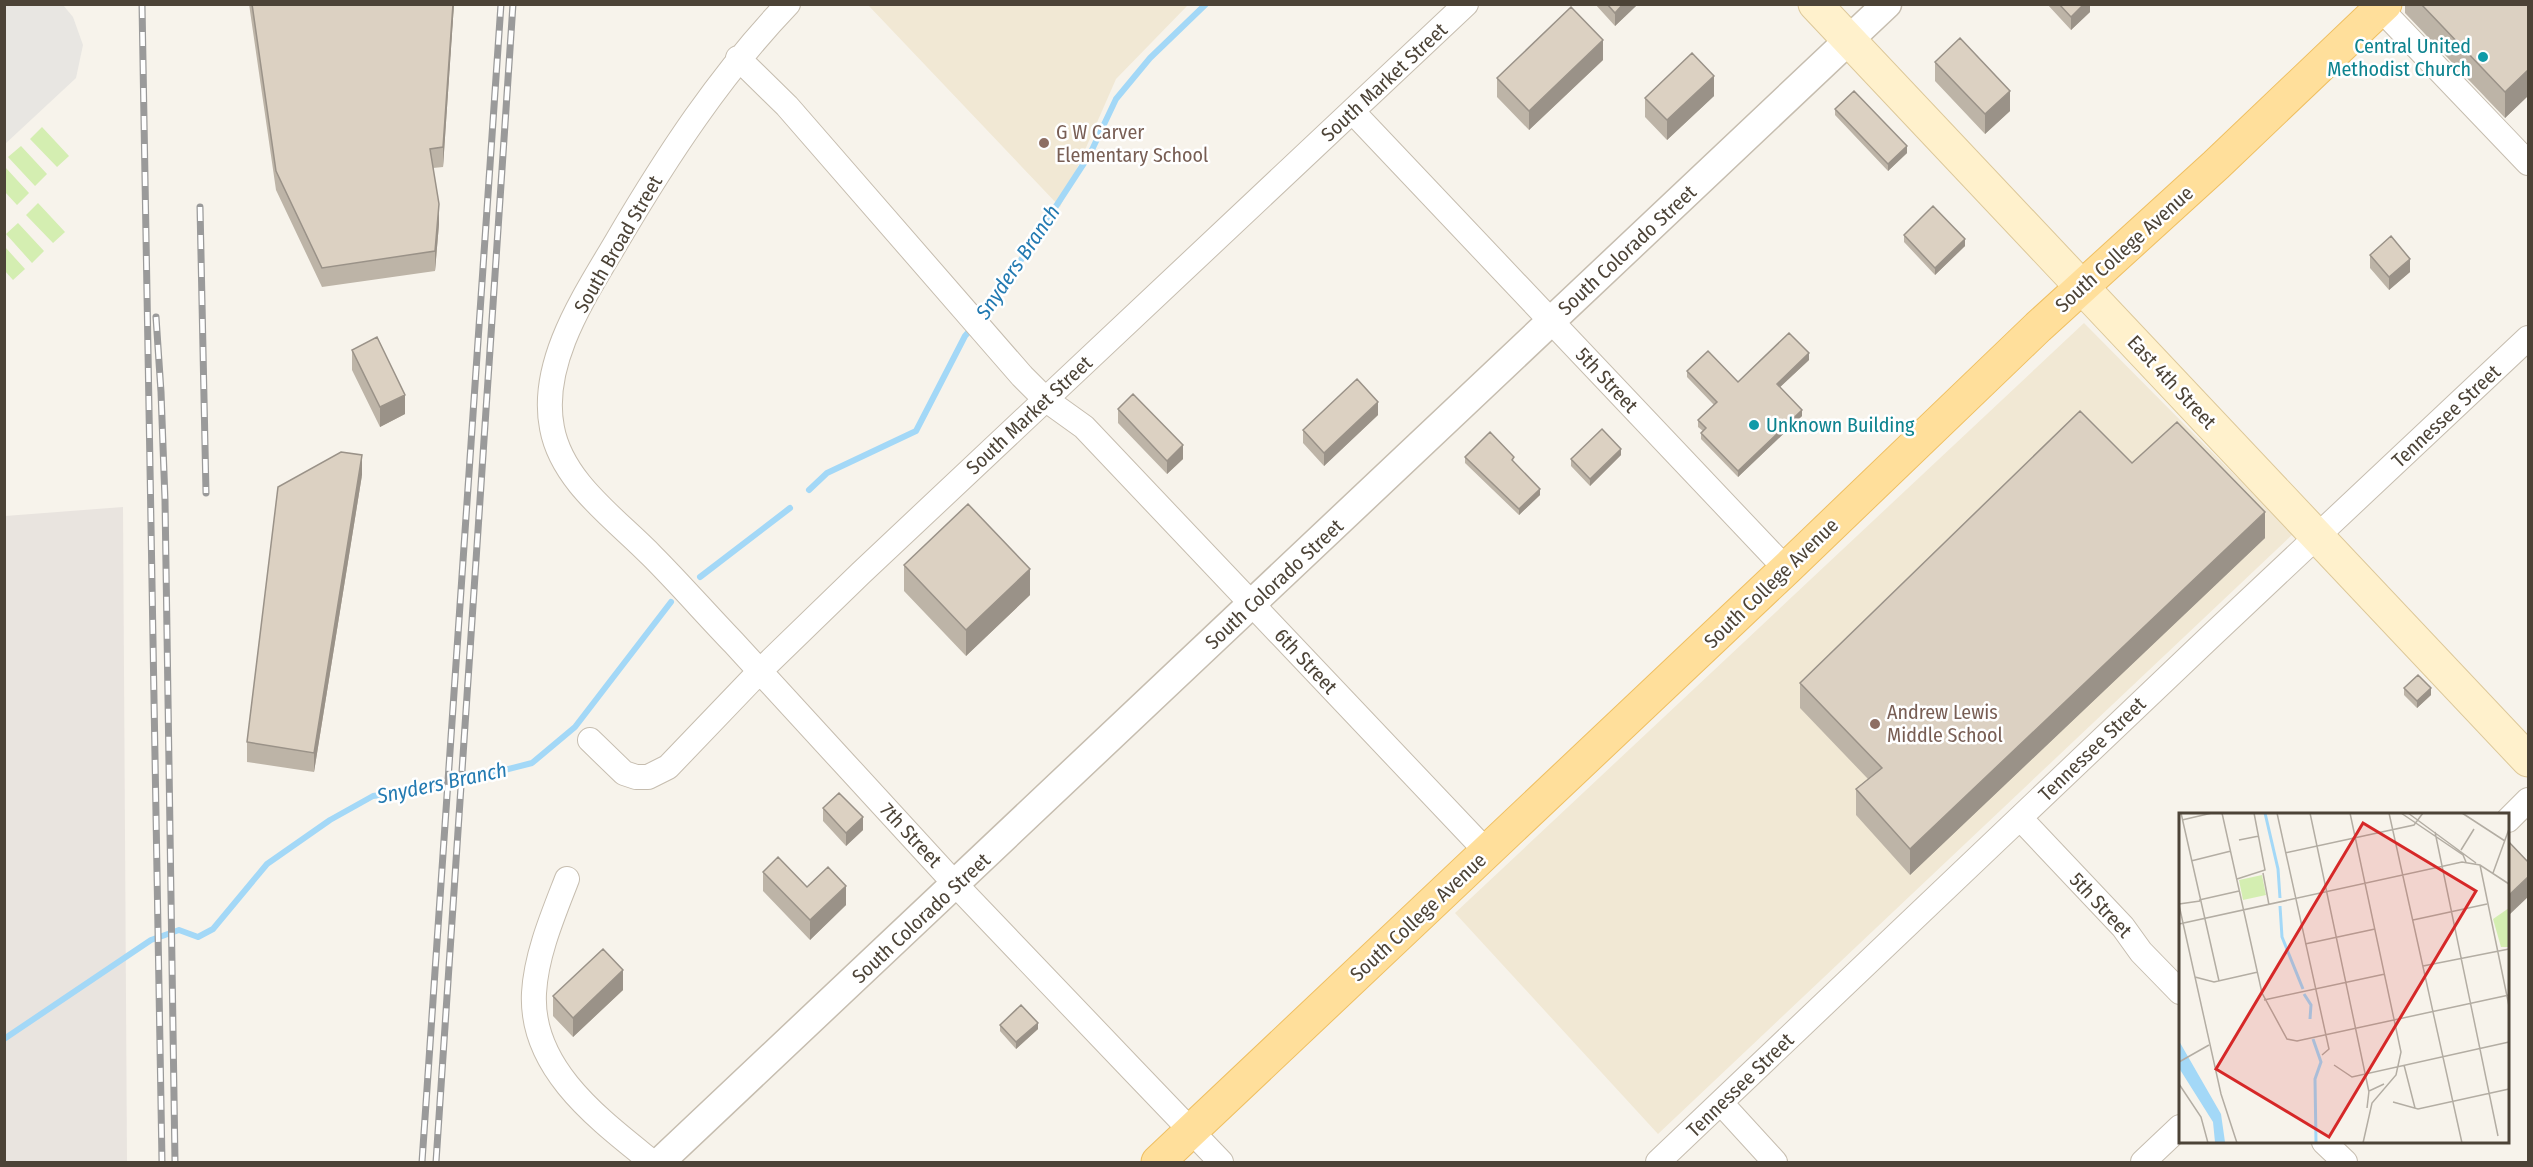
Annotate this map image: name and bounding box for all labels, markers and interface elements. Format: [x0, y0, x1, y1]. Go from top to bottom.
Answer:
street label: South Market Street [1316, 17, 1452, 146]
place label: Central United Methodist Church [2327, 34, 2471, 81]
marker: Central United Methodist Church [2476, 50, 2490, 64]
place label: G W Carver Elementary School [1056, 120, 1208, 167]
marker: G W Carver Elementary School [1037, 136, 1051, 150]
street label: South Broad Street [569, 171, 667, 317]
street label: South Colorado Street [1553, 180, 1701, 320]
street label: South College Avenue [2050, 181, 2198, 317]
water label: Snyders Branch [970, 200, 1066, 325]
street label: East 4th Street [2123, 330, 2222, 434]
street label: 5th Street [1571, 343, 1643, 418]
street label: South Market Street [961, 350, 1097, 479]
street label: Tennessee Street [2387, 359, 2506, 472]
place label: Unknown Building [1766, 413, 1915, 437]
marker: Unknown Building [1747, 418, 1761, 432]
street label: South College Avenue [1699, 513, 1843, 653]
street label: South Colorado Street [1200, 514, 1348, 654]
street label: 6th Street [1270, 623, 1343, 699]
street label: Tennessee Street [2033, 692, 2151, 806]
place label: Andrew Lewis Middle School [1887, 700, 2003, 747]
marker: Andrew Lewis Middle School [1868, 717, 1882, 731]
water label: Snyders Branch [374, 757, 509, 810]
street label: 7th Street [875, 798, 947, 872]
inset map [2179, 813, 2509, 1143]
street label: South Colorado Street [847, 848, 995, 988]
street label: South College Avenue [1345, 848, 1491, 986]
street label: 5th Street [2065, 868, 2137, 943]
street label: Tennessee Street [1681, 1028, 1799, 1142]

